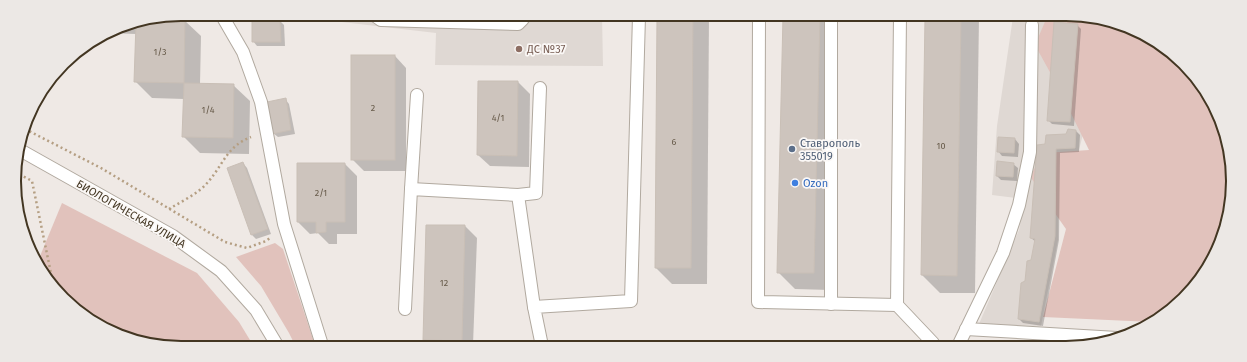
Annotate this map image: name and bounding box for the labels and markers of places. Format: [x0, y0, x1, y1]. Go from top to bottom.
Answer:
place label: ДС №37 [526, 43, 566, 56]
marker: ДС №37 [514, 44, 524, 54]
place label: Ставрополь 355019 [800, 137, 860, 163]
marker: Ставрополь 355019 [787, 144, 797, 154]
place label: Ozon [803, 177, 828, 190]
marker: Ozon [790, 178, 800, 188]

